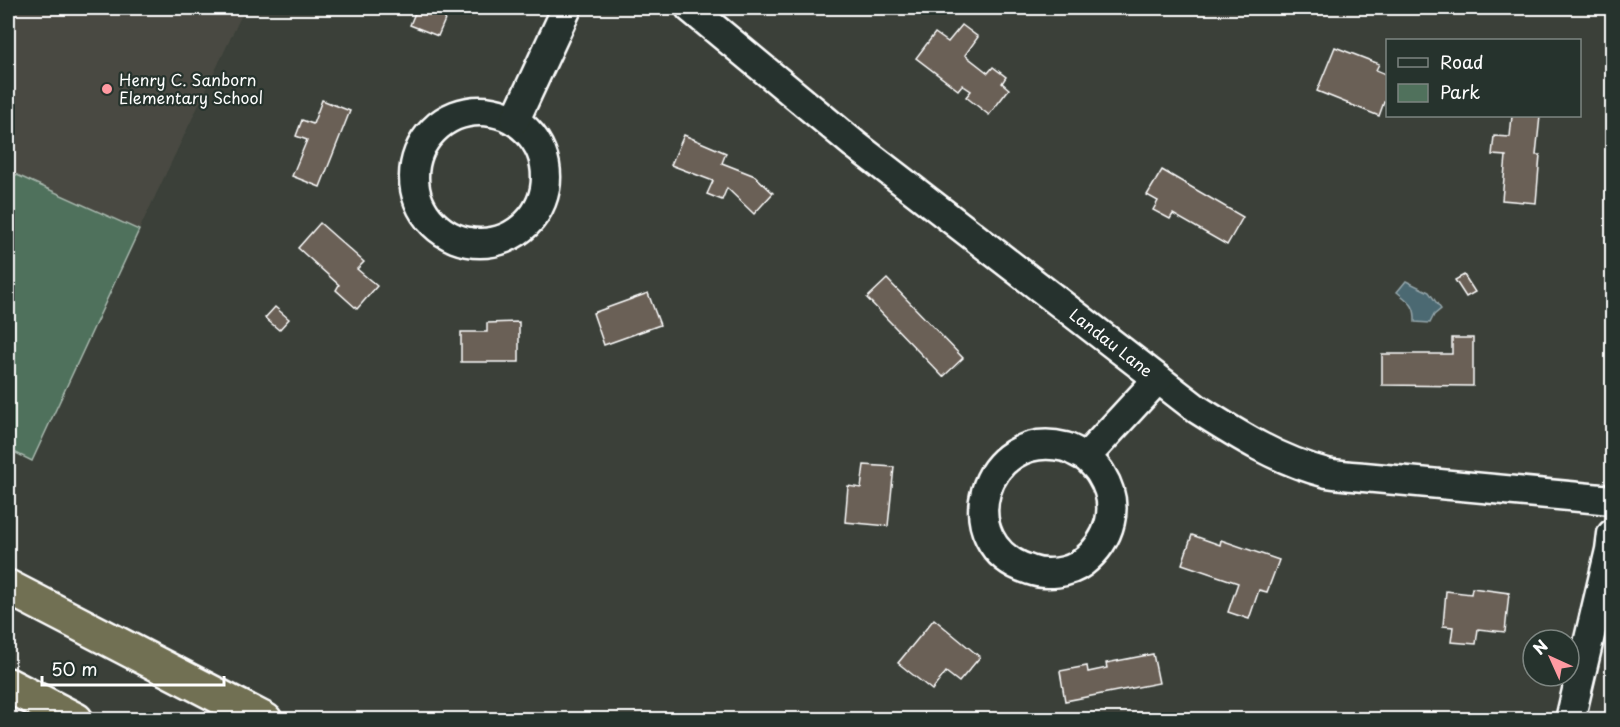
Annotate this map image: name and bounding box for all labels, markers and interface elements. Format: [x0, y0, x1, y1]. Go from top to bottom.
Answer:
legend [1386, 39, 1581, 117]
text: Road [1440, 48, 1484, 75]
place label: Henry C. Sanborn Elementary School [119, 67, 263, 109]
text: Park [1440, 78, 1480, 105]
marker: Henry C. Sanborn Elementary School [100, 82, 114, 96]
street label: Landau Lane [1065, 302, 1159, 382]
north arrow [1521, 628, 1581, 688]
text: N [1527, 634, 1553, 660]
scale bar [42, 649, 224, 687]
text: 50 m [51, 655, 98, 682]

